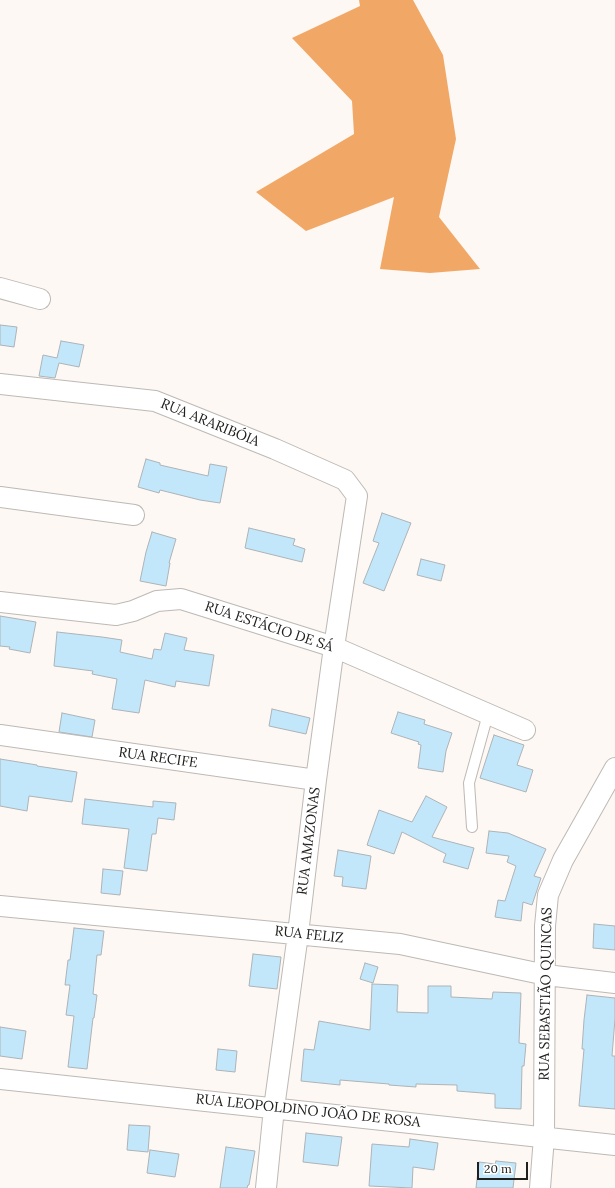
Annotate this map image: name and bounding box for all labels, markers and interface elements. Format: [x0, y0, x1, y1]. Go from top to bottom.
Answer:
street label: RUA ARARIBÓIA [158, 396, 262, 450]
street label: RUA ESTÁCIO DE SÁ [203, 598, 335, 656]
street label: RUA RECIFE [117, 744, 199, 772]
street label: RUA AMAZONAS [294, 786, 324, 896]
street label: RUA SEBASTIÃO QUINCAS [536, 907, 556, 1081]
street label: RUA FELIZ [274, 923, 344, 947]
street label: RUA LEOPOLDINO JOÃO DE ROSA [195, 1091, 421, 1131]
scale bar [479, 1154, 530, 1180]
text: 20 m [484, 1161, 512, 1176]

